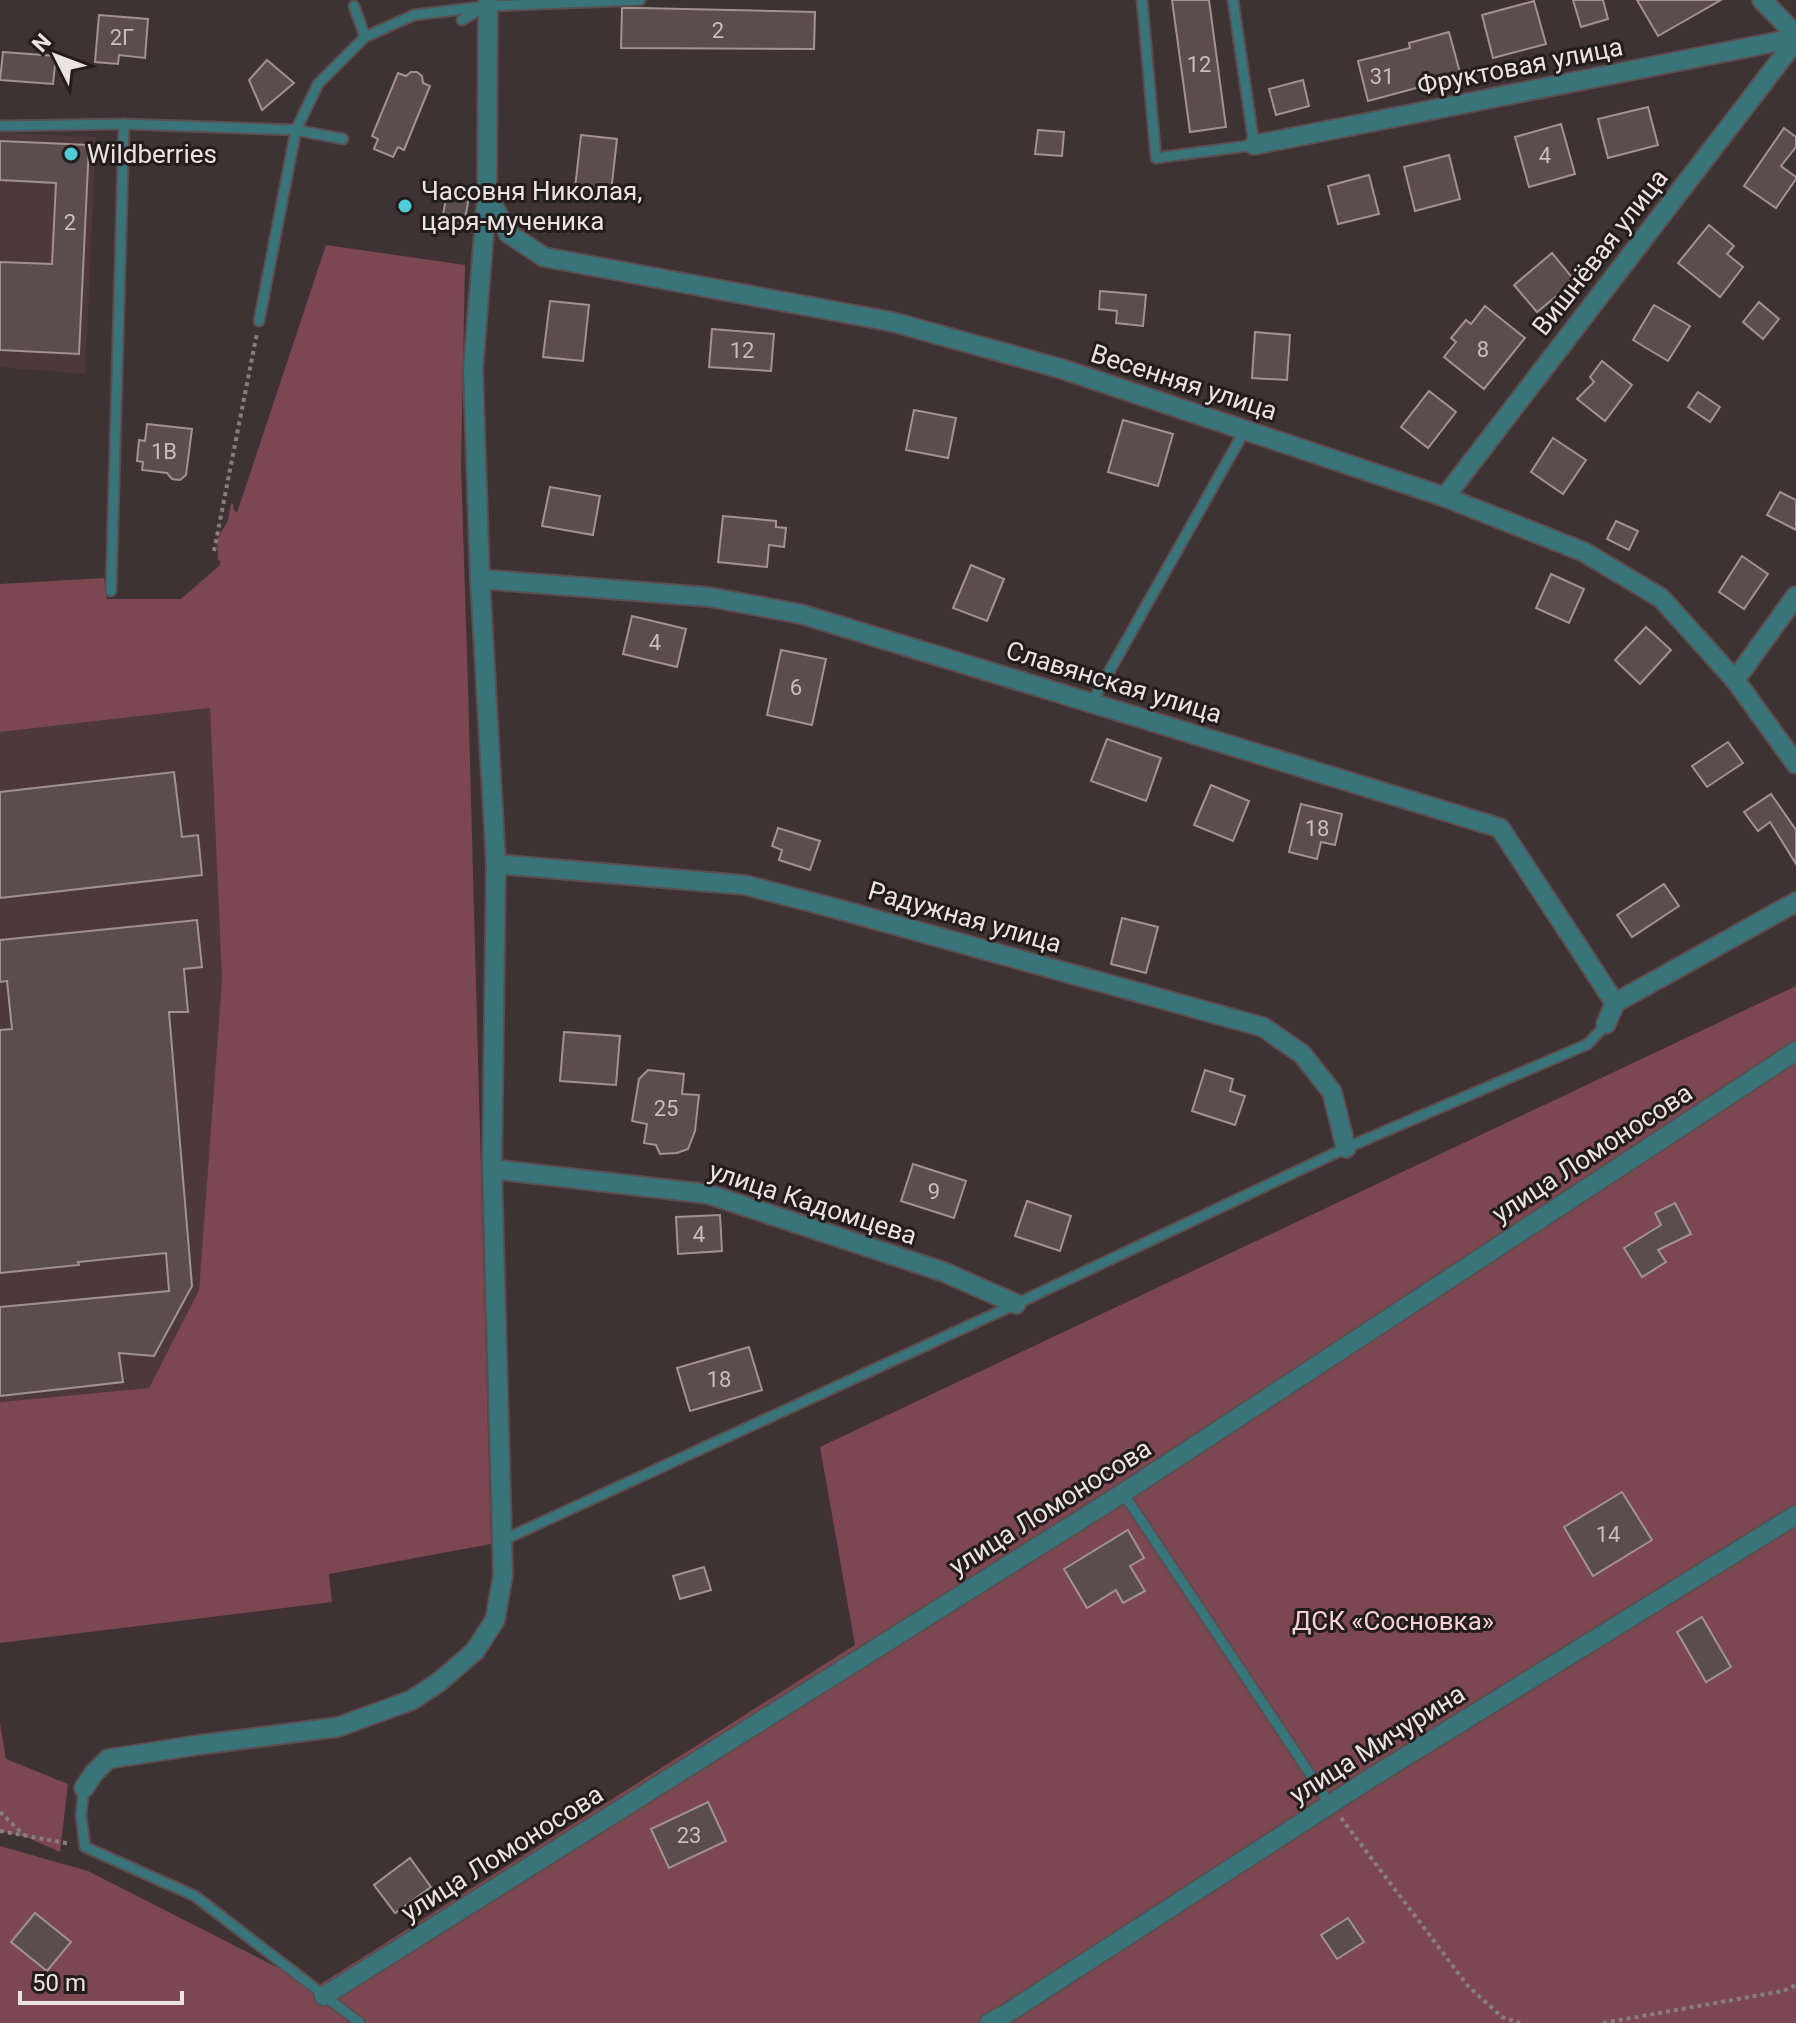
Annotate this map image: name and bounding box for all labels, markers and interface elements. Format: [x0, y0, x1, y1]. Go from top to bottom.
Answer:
north arrow [16, 16, 96, 96]
house number: 2 [712, 18, 724, 43]
house number: 2Г [110, 25, 134, 50]
text: N [27, 29, 56, 57]
street label: Фруктовая улица [1415, 31, 1625, 101]
house number: 12 [1187, 52, 1211, 77]
house number: 31 [1370, 64, 1394, 89]
place label: Wildberries [87, 139, 217, 169]
house number: 4 [1539, 143, 1551, 168]
marker: Wildberries [62, 145, 80, 163]
street label: Вишнёвая улица [1526, 163, 1674, 341]
place label: Часовня Николая, царя-мученика [421, 176, 642, 236]
marker: Часовня Николая, царя-мученика [396, 197, 414, 215]
house number: 2 [64, 210, 76, 235]
house number: 8 [1477, 337, 1489, 362]
house number: 12 [730, 338, 754, 363]
street label: Весенняя улица [1087, 338, 1281, 426]
house number: 1В [151, 439, 177, 464]
house number: 4 [649, 630, 661, 655]
street label: Славянская улица [1002, 635, 1226, 729]
house number: 6 [790, 675, 802, 700]
house number: 18 [1305, 816, 1329, 841]
street label: Радужная улица [865, 875, 1065, 959]
street label: улица Ломоносова [1486, 1077, 1698, 1229]
house number: 25 [654, 1096, 678, 1121]
street label: улица Кадомцева [705, 1155, 921, 1251]
house number: 9 [928, 1179, 940, 1204]
house number: 4 [693, 1222, 705, 1247]
house number: 18 [707, 1367, 731, 1392]
street label: улица Ломоносова [943, 1433, 1157, 1581]
house number: 14 [1596, 1522, 1620, 1547]
park label: ДСК «Сосновка» [1292, 1606, 1494, 1636]
street label: улица Мичурина [1284, 1678, 1470, 1810]
street label: улица Ломоносова [395, 1779, 609, 1927]
house number: 23 [677, 1823, 701, 1848]
scale bar [20, 1955, 182, 2005]
text: 50 m [32, 1969, 86, 1997]

